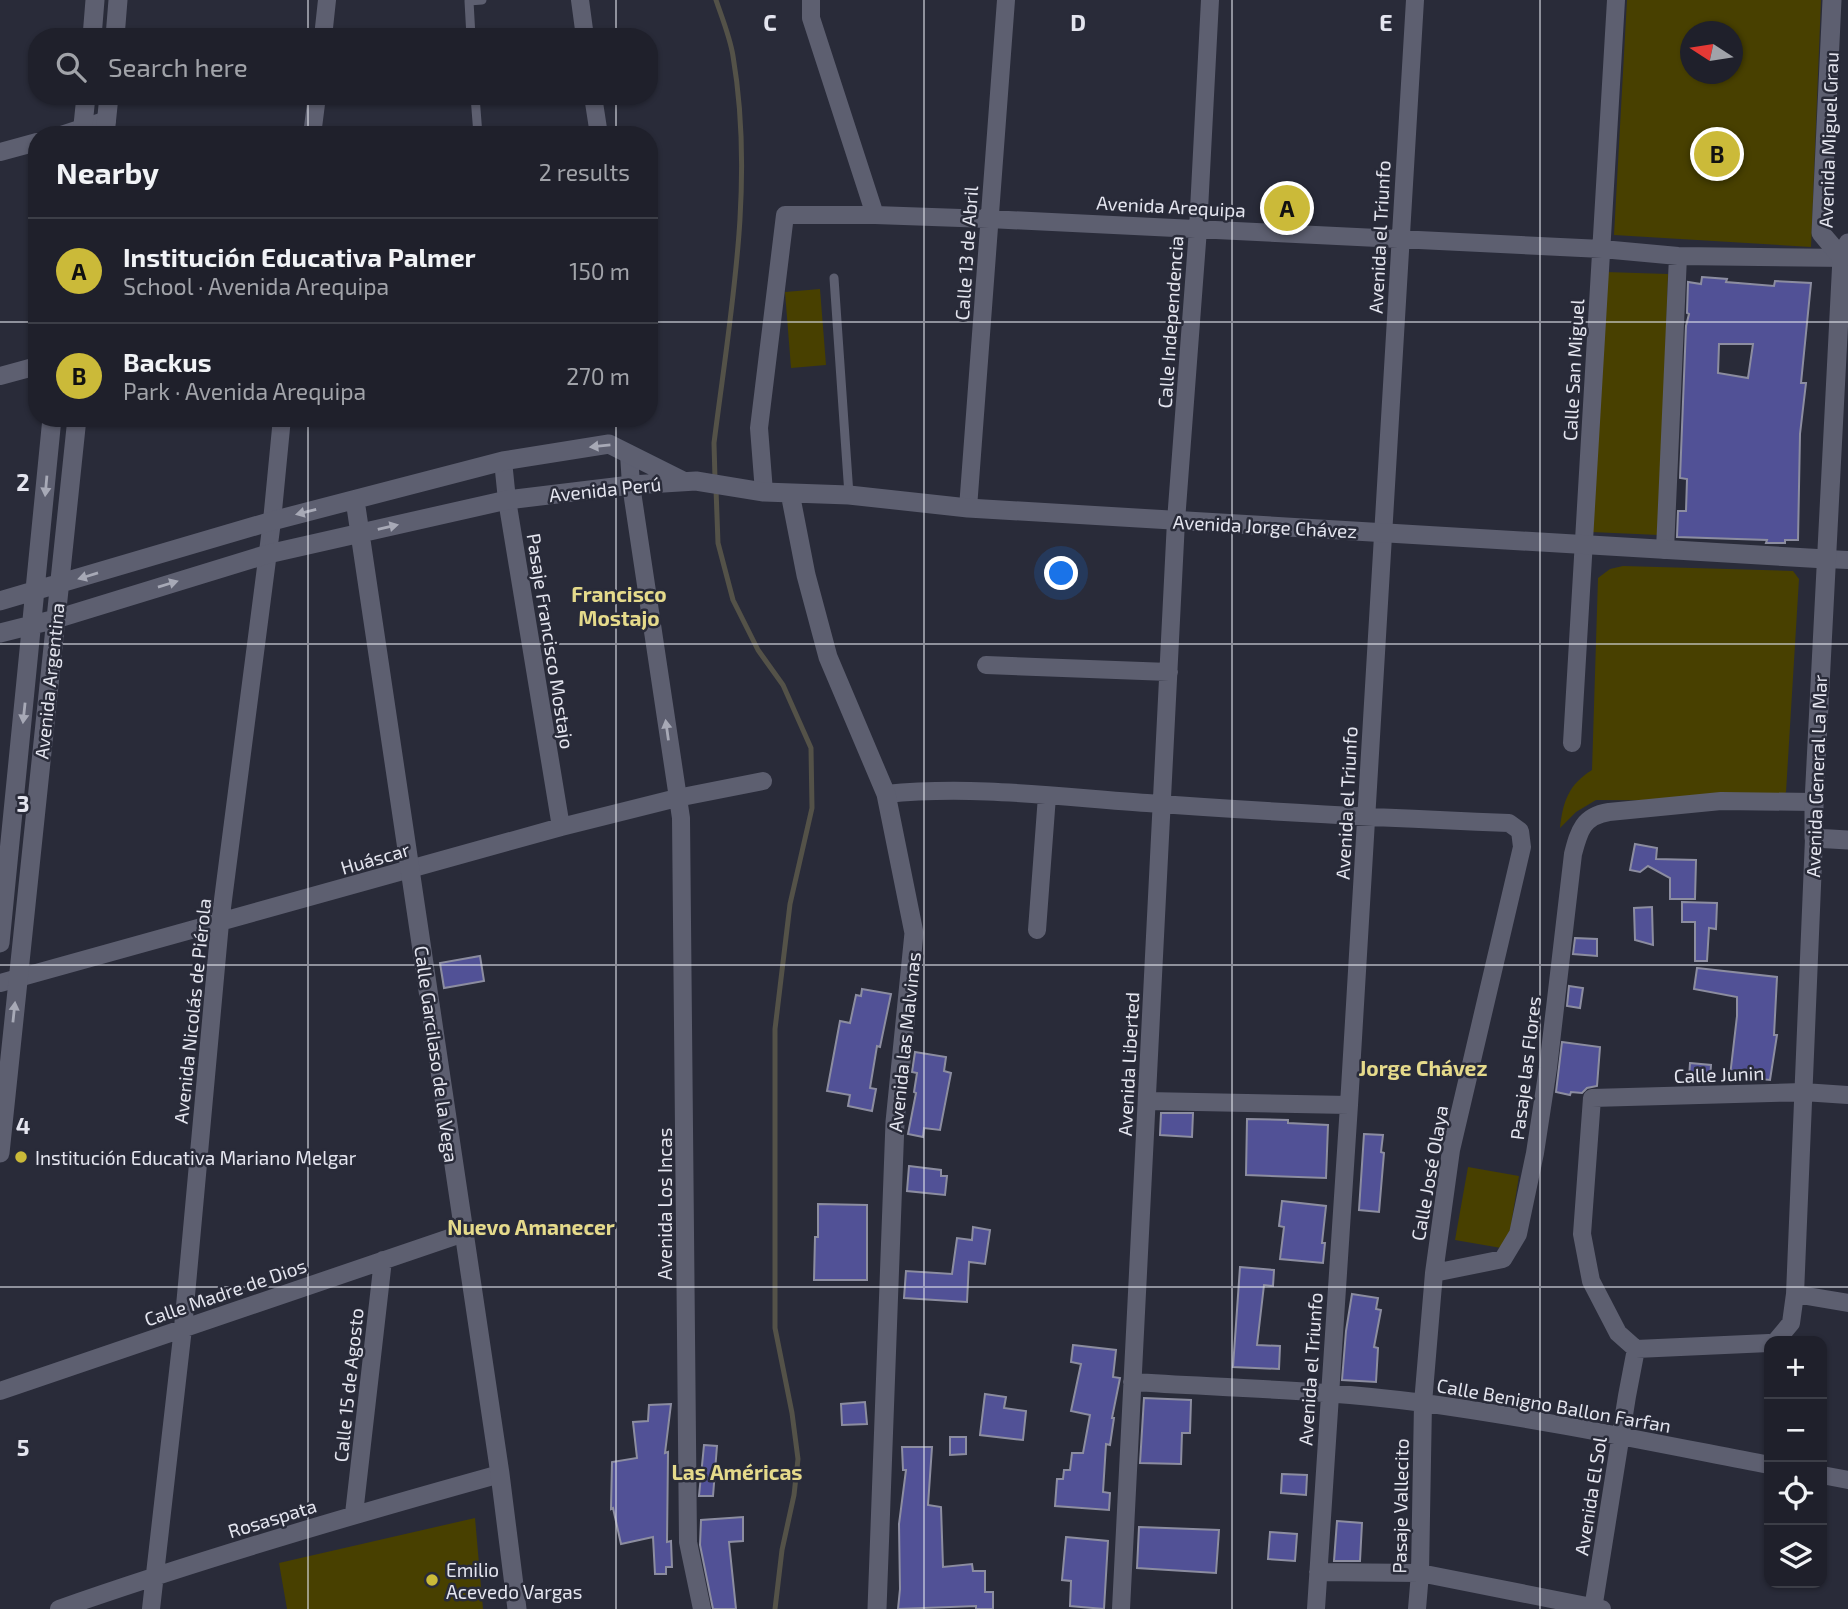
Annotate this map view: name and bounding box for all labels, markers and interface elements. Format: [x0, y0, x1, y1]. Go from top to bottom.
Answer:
text: C [763, 8, 777, 36]
text: D [1070, 8, 1086, 36]
text: E [1379, 8, 1393, 36]
north arrow [1680, 21, 1743, 84]
search box [28, 28, 658, 105]
icon: search [52, 48, 90, 86]
text: Search here [108, 51, 248, 82]
street label: Avenida Miguel Grau [1813, 52, 1843, 228]
pin: B [1694, 128, 1740, 180]
text: Nearby [56, 154, 159, 190]
text: 2 results [539, 158, 630, 186]
street label: Avenida el Triunfo [1364, 160, 1394, 314]
pin: A [1264, 182, 1310, 234]
street label: Calle 13 de Abril [950, 185, 982, 321]
street label: Avenida Arequipa [1096, 191, 1246, 221]
street label: Calle Independencia [1152, 235, 1188, 409]
text: Institución Educativa Palmer [123, 241, 476, 272]
text: A [71, 257, 87, 285]
text: 150 m [569, 257, 630, 285]
text: School · Avenida Arequipa [123, 272, 389, 300]
street label: Calle San Miguel [1558, 298, 1588, 442]
text: Backus [123, 346, 211, 377]
text: B [72, 362, 86, 390]
text: 270 m [566, 362, 630, 390]
text: Park · Avenida Arequipa [123, 377, 366, 405]
one-way arrow [589, 441, 611, 452]
text: 2 [16, 468, 30, 496]
street label: Avenida Perú [548, 472, 662, 506]
one-way arrow [40, 475, 51, 497]
one-way arrow [295, 507, 317, 518]
street label: Avenida Jorge Chávez [1172, 510, 1358, 542]
one-way arrow [377, 521, 399, 532]
street label: Pasaje Francisco Mostajo [523, 532, 579, 750]
your location [1044, 556, 1078, 590]
one-way arrow [78, 572, 99, 582]
one-way arrow [158, 579, 179, 589]
district label: Francisco Mostajo [571, 581, 667, 630]
street label: Avenida Argentina [29, 602, 69, 760]
street label: Avenida General La Mar [1801, 674, 1831, 878]
one-way arrow [18, 702, 29, 724]
one-way arrow [661, 719, 672, 741]
street label: Avenida el Triunfo [1331, 726, 1361, 880]
text: 3 [16, 789, 30, 817]
street label: Huáscar [338, 837, 413, 879]
street label: Avenida Nicolás de Piérola [169, 897, 215, 1125]
street label: Calle Garcilaso de la Vega [410, 944, 464, 1164]
street label: Avenida las Malvinas [883, 951, 925, 1133]
street label: Avenida Liberted [1113, 991, 1143, 1137]
street label: Pasaje las Flores [1505, 995, 1545, 1141]
one-way arrow [9, 1001, 20, 1023]
district label: Jorge Chávez [1358, 1055, 1488, 1080]
street label: Calle Junin [1673, 1061, 1765, 1087]
street label: Calle José Olaya [1406, 1103, 1452, 1243]
text: 4 [16, 1111, 30, 1139]
street label: Avenida Los Incas [653, 1128, 676, 1280]
place label: Institución Educativa Mariano Melgar [35, 1146, 357, 1169]
marker: Institución Educativa Mariano Melgar [13, 1149, 29, 1165]
district label: Nuevo Amanecer [447, 1214, 615, 1239]
street label: Calle Madre de Dios [141, 1253, 309, 1331]
street label: Avenida el Triunfo [1293, 1292, 1327, 1446]
street label: Calle 15 de Agosto [328, 1307, 368, 1463]
map controls [1764, 1336, 1827, 1588]
button: + [1764, 1336, 1827, 1399]
street label: Calle Benigno Ballon Farfan [1435, 1373, 1673, 1437]
button: − [1764, 1399, 1827, 1462]
text: 5 [17, 1433, 29, 1461]
street label: Avenida El Sol [1569, 1435, 1611, 1557]
street label: Pasaje Vallecito [1387, 1438, 1413, 1574]
district label: Las Américas [671, 1459, 803, 1484]
button: locate [1764, 1462, 1827, 1525]
street label: Rosaspata [225, 1494, 319, 1542]
button: layers [1764, 1525, 1827, 1588]
place label: Emilio Acevedo Vargas [446, 1558, 582, 1603]
marker: Emilio Acevedo Vargas [424, 1572, 440, 1588]

